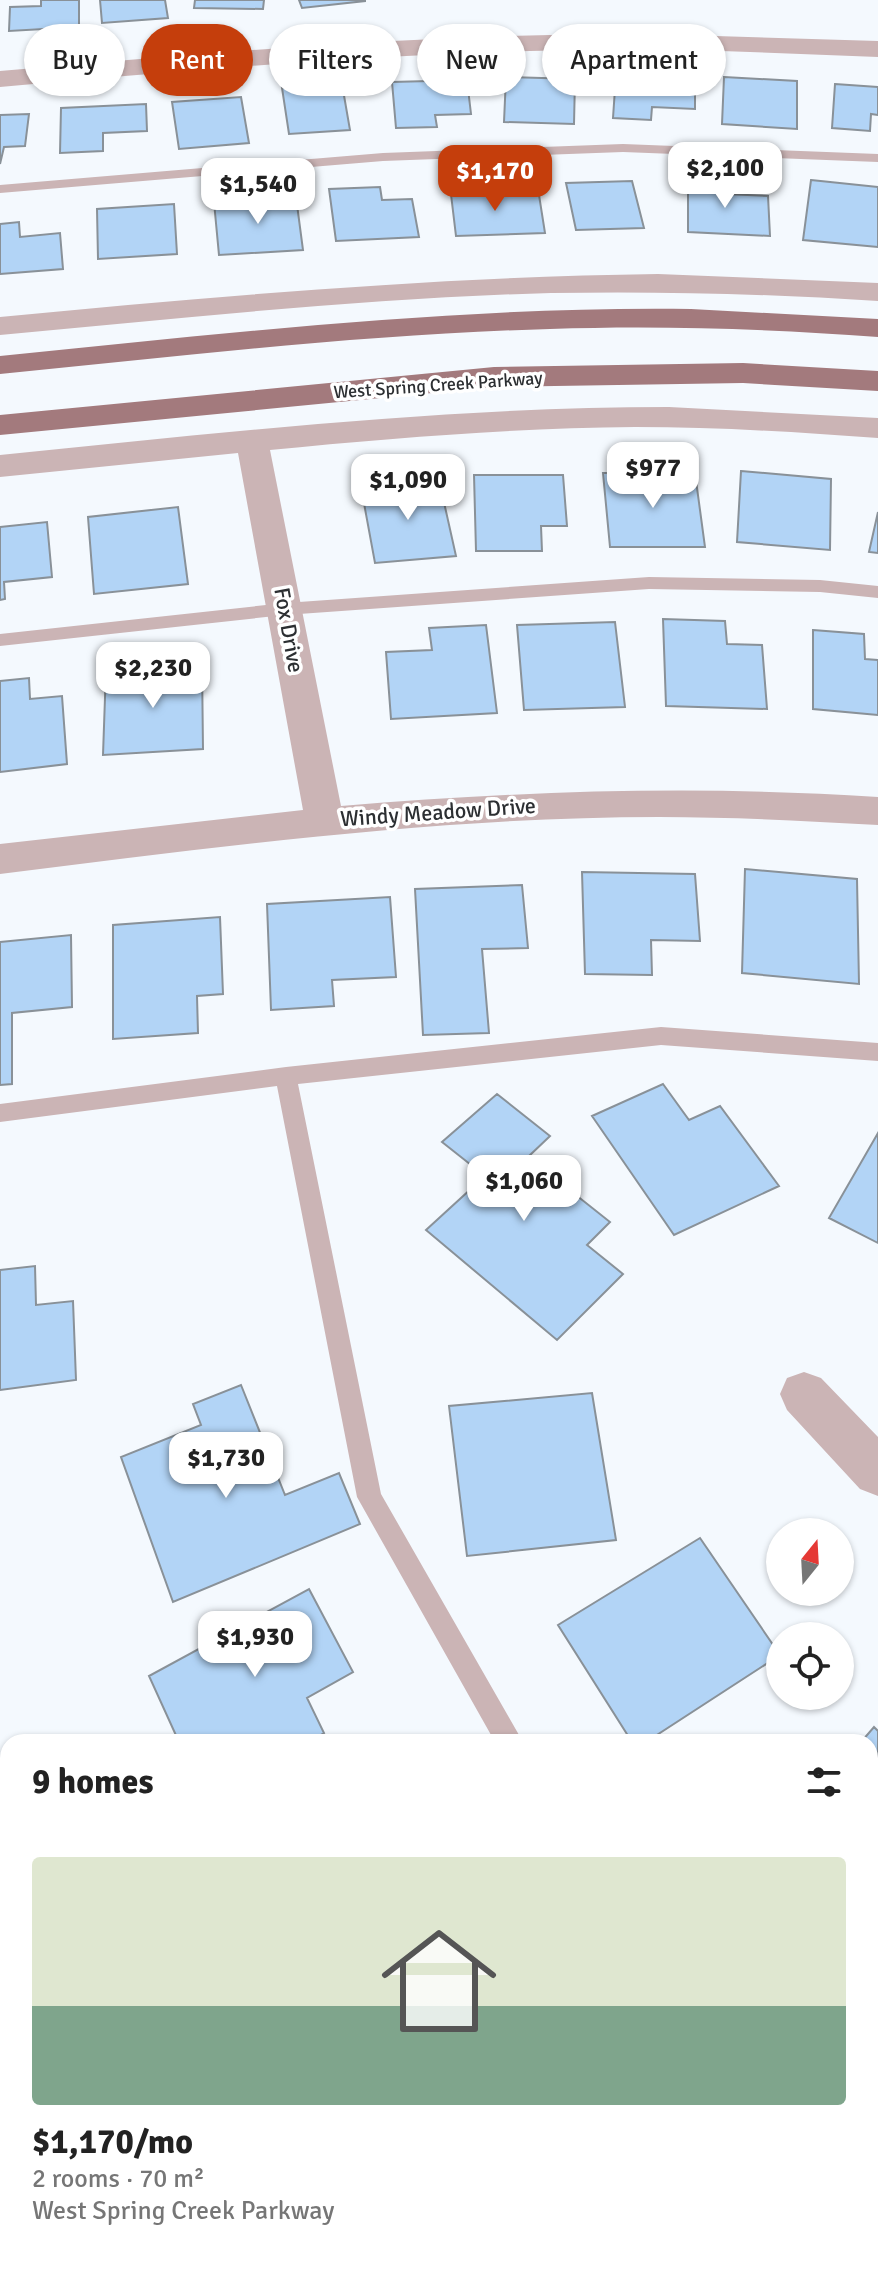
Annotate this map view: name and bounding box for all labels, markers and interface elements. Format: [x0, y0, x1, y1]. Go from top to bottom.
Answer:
chip: Buy [24, 24, 125, 96]
chip: Rent [141, 24, 253, 96]
chip: Filters [269, 24, 401, 96]
chip: New [417, 24, 526, 96]
chip: Apartment [542, 24, 726, 96]
pin: $2,100 [660, 142, 790, 210]
pin: $1,170 [430, 145, 560, 213]
text: $2,100 [686, 152, 764, 184]
text: $1,170 [456, 155, 534, 187]
pin: $1,540 [193, 158, 323, 226]
text: $1,540 [219, 168, 297, 200]
street label: West Spring Creek Parkway [333, 367, 544, 403]
pin: $977 [606, 442, 700, 510]
text: $977 [625, 452, 681, 484]
pin: $1,090 [343, 454, 473, 522]
text: $1,090 [369, 464, 447, 496]
street label: Fox Drive [268, 585, 310, 675]
pin: $2,230 [88, 642, 218, 710]
text: $2,230 [114, 652, 192, 684]
street label: Windy Meadow Drive [339, 792, 537, 832]
pin: $1,060 [459, 1155, 589, 1223]
text: $1,060 [485, 1165, 563, 1197]
pin: $1,730 [161, 1432, 291, 1500]
text: $1,730 [187, 1442, 265, 1474]
north arrow [766, 1518, 854, 1606]
map controls [766, 1518, 854, 1710]
pin: $1,930 [190, 1611, 320, 1679]
text: $1,930 [216, 1621, 294, 1653]
button: locate [766, 1622, 854, 1710]
icon: filters [802, 1760, 846, 1804]
text: 9 homes [32, 1761, 153, 1803]
icon: home [367, 1909, 511, 2053]
text: $1,170/mo [32, 2121, 193, 2163]
text: 2 rooms · 70 m² [32, 2163, 205, 2195]
text: West Spring Creek Parkway [32, 2195, 334, 2227]

